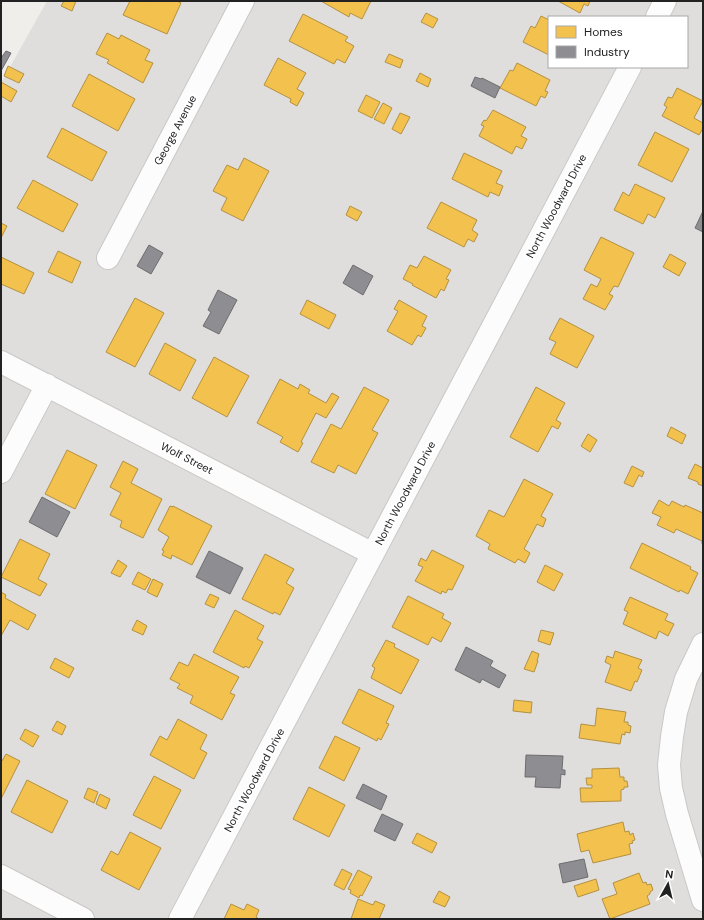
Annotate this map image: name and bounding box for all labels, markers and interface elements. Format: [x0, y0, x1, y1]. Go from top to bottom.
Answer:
legend [548, 16, 688, 68]
text: Homes [584, 24, 623, 40]
text: Industry [584, 44, 630, 60]
street label: George Avenue [151, 92, 199, 168]
street label: North Woodward Drive [523, 152, 589, 260]
street label: Wolf Street [158, 439, 216, 477]
street label: North Woodward Drive [372, 439, 438, 547]
street label: North Woodward Drive [221, 726, 287, 834]
north arrow [648, 864, 688, 904]
text: N [664, 867, 674, 882]

